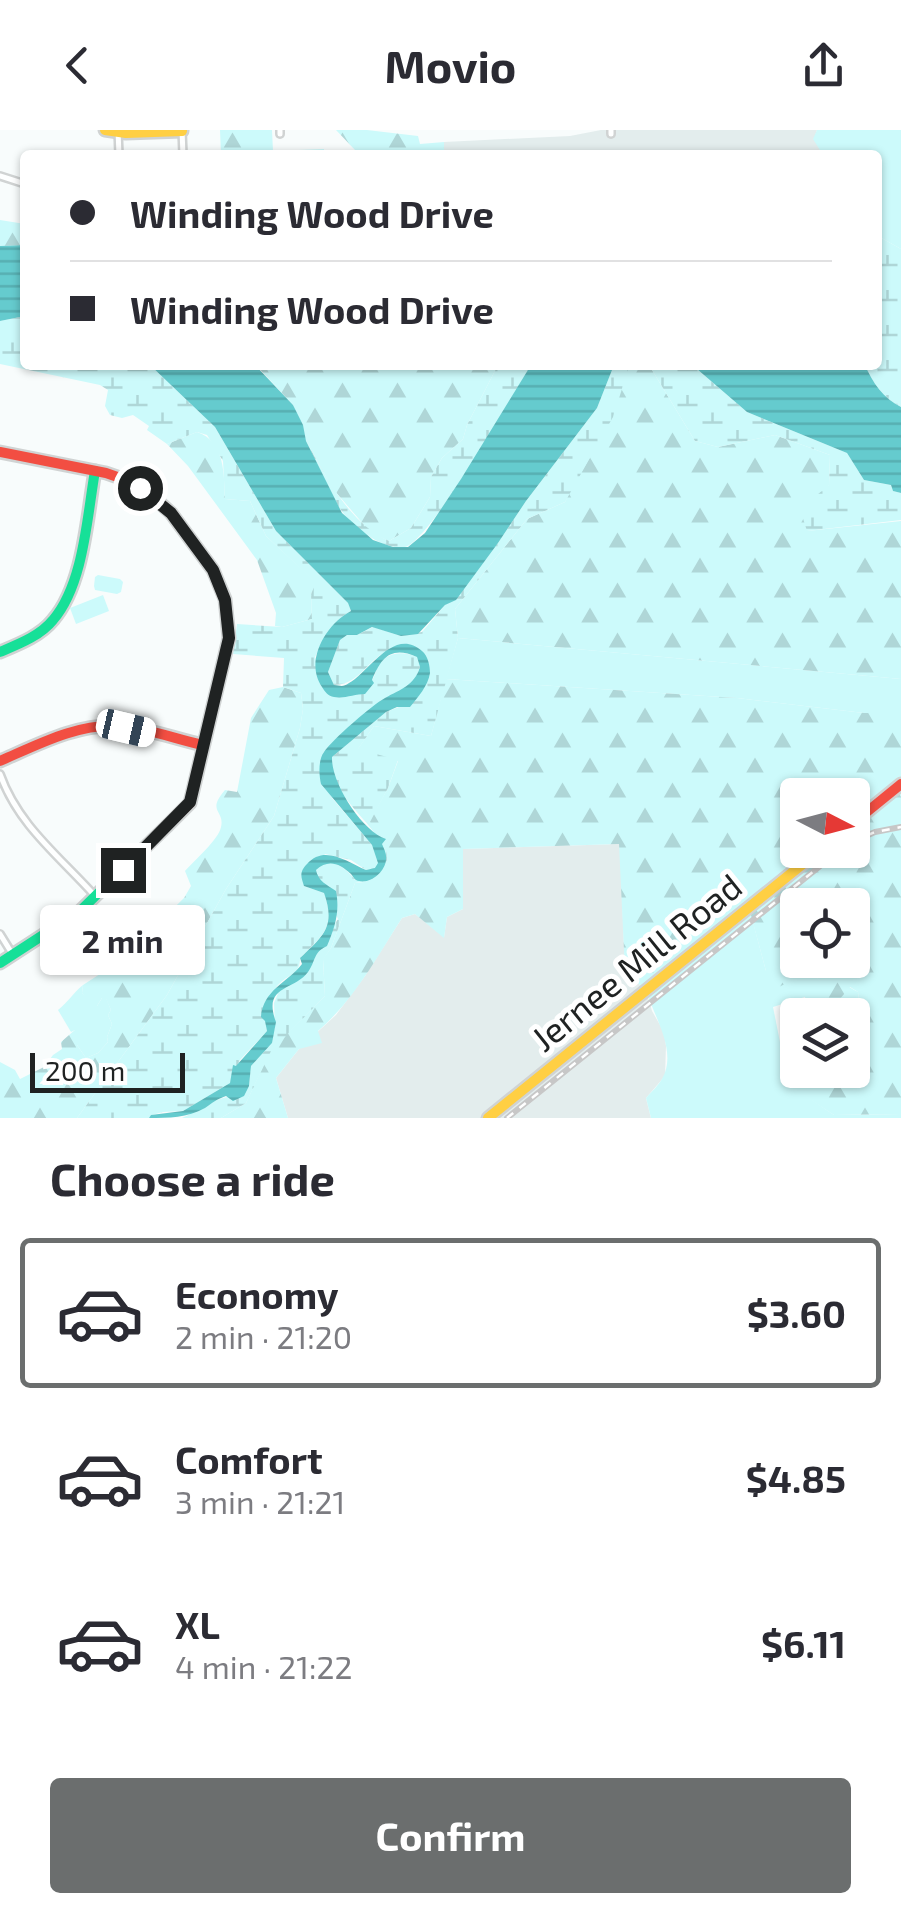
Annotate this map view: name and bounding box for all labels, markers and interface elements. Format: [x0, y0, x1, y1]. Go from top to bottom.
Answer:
icon: back [50, 38, 105, 93]
text: Movio [385, 38, 516, 92]
icon: share [796, 38, 851, 93]
text: Winding Wood Drive [130, 190, 494, 236]
text: Winding Wood Drive [130, 286, 494, 332]
route start [118, 466, 163, 511]
car [93, 707, 159, 749]
north arrow [780, 778, 870, 868]
map controls [780, 778, 870, 1088]
route end [101, 848, 146, 893]
street label: Jernee Mill Road [522, 864, 749, 1059]
button: locate [780, 888, 870, 978]
callout: 2 min [41, 905, 206, 975]
text: 2 min [82, 921, 163, 959]
button: layers [780, 998, 870, 1088]
scale bar [30, 1048, 185, 1093]
text: 200 m [45, 1053, 125, 1087]
text: Choose a ride [50, 1151, 335, 1205]
icon: car [55, 1268, 145, 1358]
text: Economy [175, 1271, 339, 1317]
text: $3.60 [747, 1290, 846, 1336]
text: 2 min · 21:20 [175, 1317, 352, 1355]
icon: car [55, 1433, 145, 1523]
text: Comfort [175, 1436, 323, 1482]
text: $4.85 [746, 1455, 846, 1501]
text: 3 min · 21:21 [175, 1482, 345, 1520]
icon: car [55, 1598, 145, 1688]
text: XL [175, 1601, 220, 1647]
text: $6.11 [761, 1620, 846, 1666]
text: 4 min · 21:22 [175, 1647, 352, 1685]
button: Confirm [50, 1778, 851, 1893]

